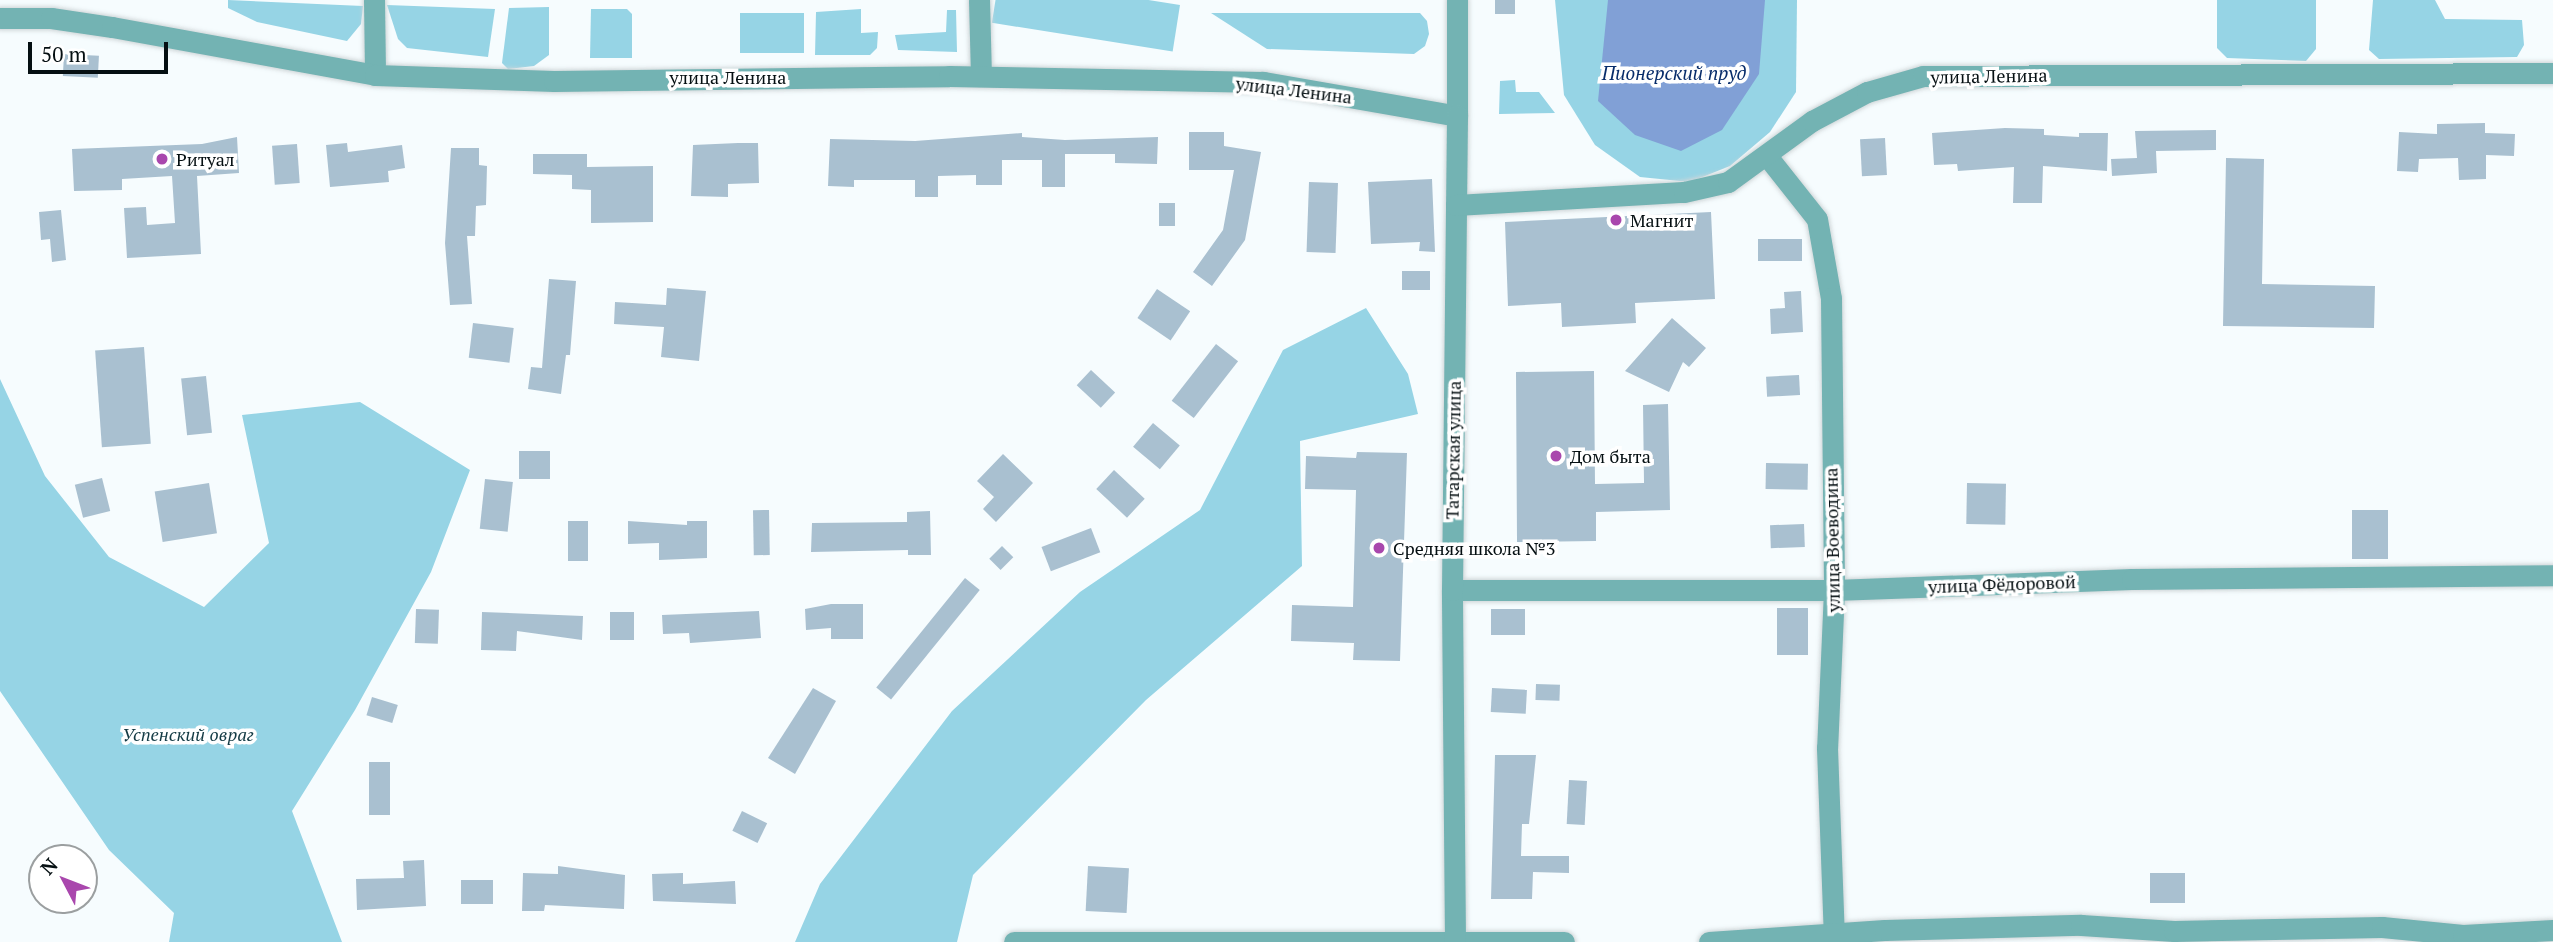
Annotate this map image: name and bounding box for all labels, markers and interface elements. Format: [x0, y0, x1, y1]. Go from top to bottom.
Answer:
scale bar [32, 28, 172, 72]
text: 50 m [41, 40, 87, 68]
water label: Пионерский пруд [1602, 62, 1746, 84]
street label: улица Ленина [1930, 64, 2048, 88]
street label: улица Ленина [670, 66, 786, 88]
street label: улица Ленина [1235, 72, 1353, 108]
place label: Ритуал [176, 148, 235, 170]
marker: Ритуал [154, 151, 170, 167]
place label: Магнит [1630, 209, 1693, 231]
marker: Магнит [1608, 212, 1624, 228]
street label: Татарская улица [1441, 381, 1465, 519]
place label: Дом быта [1570, 445, 1651, 467]
marker: Дом быта [1548, 448, 1564, 464]
street label: улица Воеводина [1820, 468, 1844, 612]
place label: Средняя школа №3 [1393, 537, 1555, 559]
marker: Средняя школа №3 [1371, 540, 1387, 556]
street label: улица Фёдоровой [1928, 571, 2076, 597]
park label: Успенский овраг [122, 723, 254, 745]
north arrow [28, 844, 98, 914]
text: N [34, 852, 63, 880]

